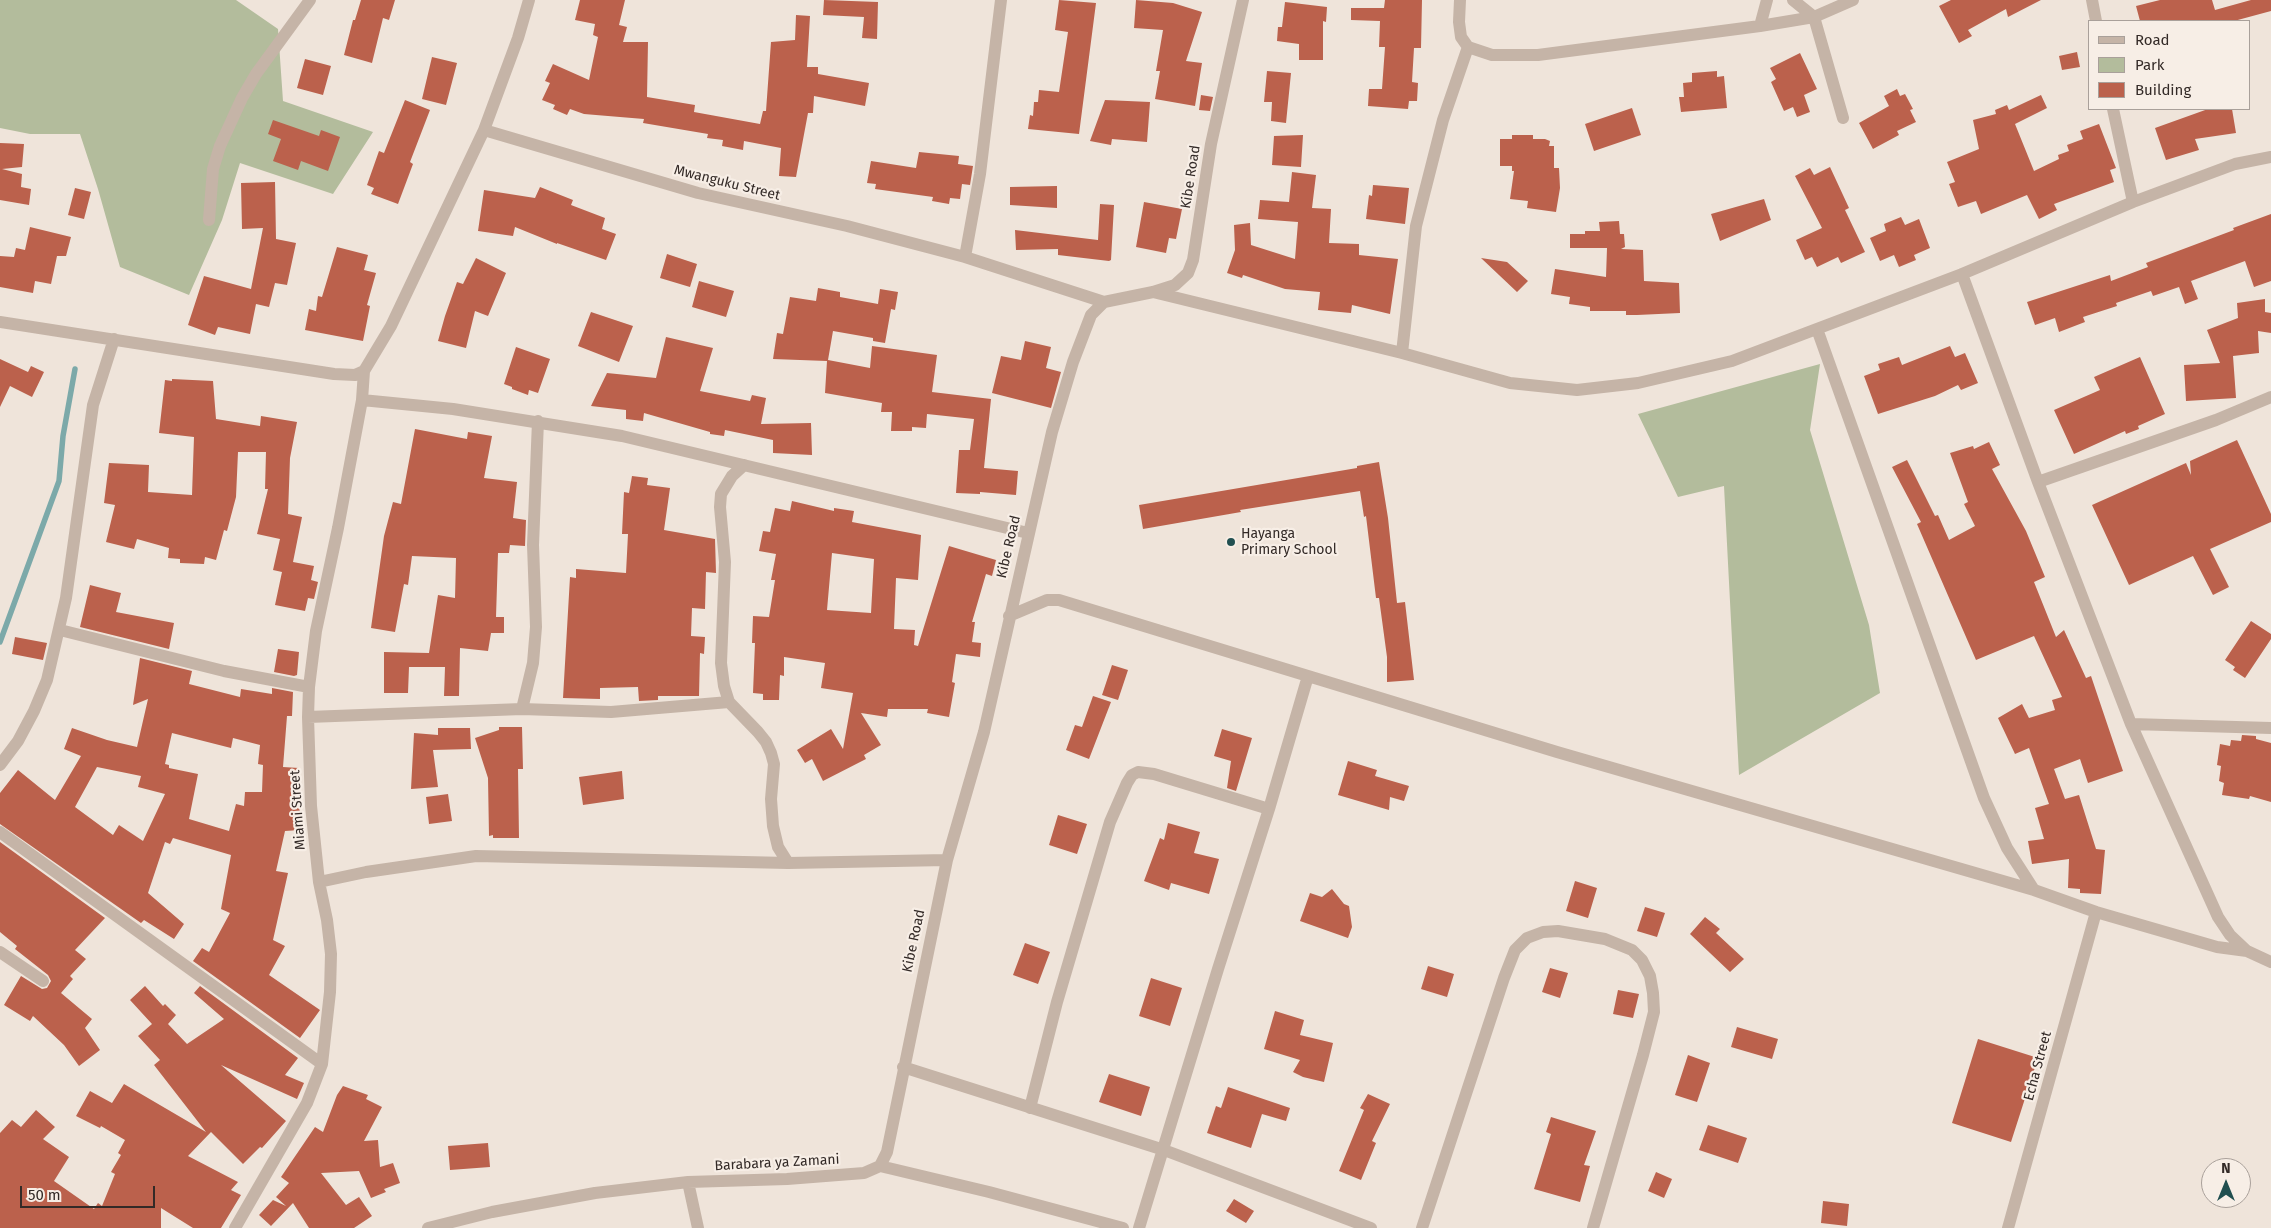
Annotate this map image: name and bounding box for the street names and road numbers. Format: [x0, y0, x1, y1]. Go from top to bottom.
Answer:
street label: Kibe Road [1178, 144, 1204, 210]
street label: Mwanguku Street [672, 162, 782, 204]
street label: Kibe Road [994, 514, 1024, 580]
street label: Miami Street [287, 769, 309, 851]
street label: Kibe Road [899, 908, 929, 974]
street label: Echa Street [2021, 1029, 2055, 1103]
street label: Barabara ya Zamani [714, 1151, 840, 1175]

